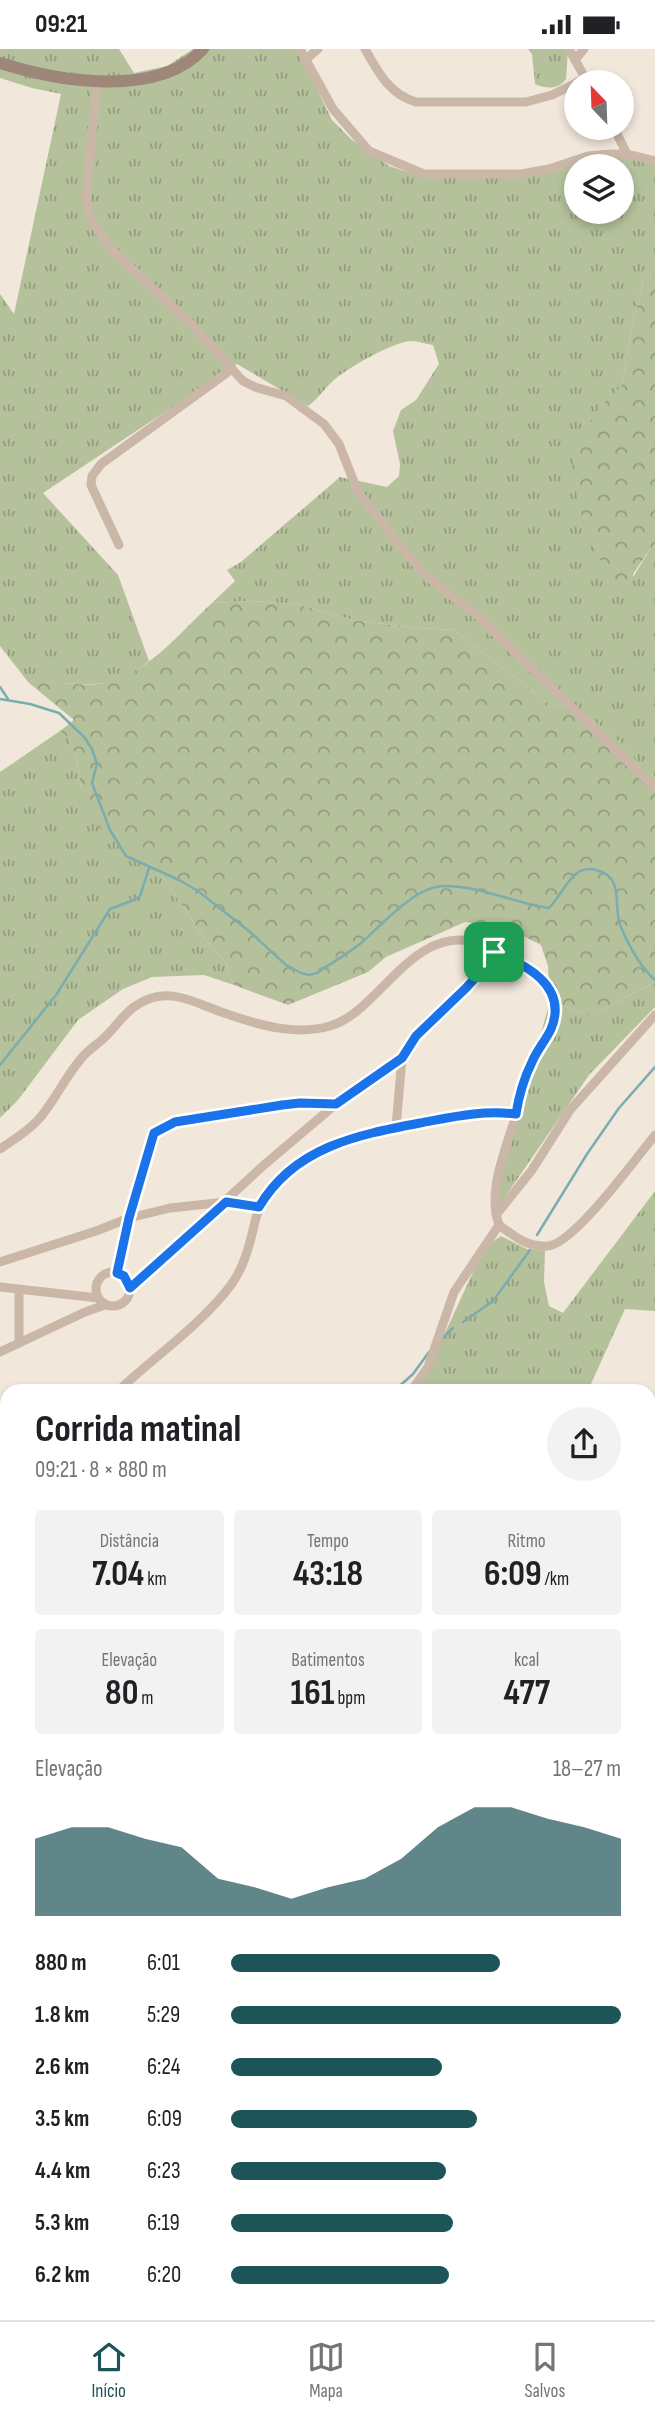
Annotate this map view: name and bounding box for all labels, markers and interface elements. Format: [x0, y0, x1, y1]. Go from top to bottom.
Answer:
text: 09:21 [35, 9, 87, 40]
north arrow [564, 70, 634, 140]
map controls [564, 70, 634, 224]
button: layers [564, 154, 634, 224]
pin [464, 922, 524, 982]
icon: arrive [475, 933, 513, 971]
text: Corrida matinal [35, 1407, 241, 1452]
button: share [547, 1407, 621, 1481]
text: 09:21 · 8 × 880 m [35, 1456, 167, 1484]
text: Distância [100, 1530, 159, 1553]
text: Tempo [307, 1530, 349, 1553]
text: Ritmo [508, 1530, 546, 1553]
text: 7.04 [92, 1553, 144, 1596]
text: 43:18 [293, 1553, 363, 1596]
text: 6:09 [484, 1553, 542, 1596]
text: km [144, 1568, 167, 1591]
text: /km [542, 1568, 569, 1591]
text: Elevação [101, 1649, 157, 1672]
text: Batimentos [291, 1649, 365, 1672]
text: kcal [514, 1649, 539, 1672]
text: 80 [105, 1672, 138, 1715]
text: 161 [291, 1672, 334, 1715]
text: 477 [503, 1672, 550, 1715]
text: m [138, 1687, 154, 1710]
text: bpm [334, 1687, 365, 1710]
text: Elevação [35, 1755, 103, 1783]
text: 18–27 m [553, 1755, 621, 1783]
text: 880 m [35, 1949, 87, 1977]
text: 6:01 [147, 1949, 180, 1977]
text: 1.8 km [35, 2001, 89, 2029]
text: 5:29 [147, 2001, 180, 2029]
text: 2.6 km [35, 2053, 89, 2081]
text: 6:24 [147, 2053, 180, 2081]
text: 3.5 km [35, 2105, 89, 2133]
text: 6:09 [147, 2105, 182, 2133]
text: 4.4 km [35, 2157, 90, 2185]
text: 6:23 [147, 2157, 181, 2185]
text: 5.3 km [35, 2209, 89, 2237]
text: 6:19 [147, 2209, 180, 2237]
text: 6.2 km [35, 2261, 90, 2289]
text: 6:20 [147, 2261, 181, 2289]
tab: Início [90, 2338, 128, 2403]
tab: Mapa [307, 2338, 345, 2403]
tab: Salvos [524, 2338, 565, 2403]

